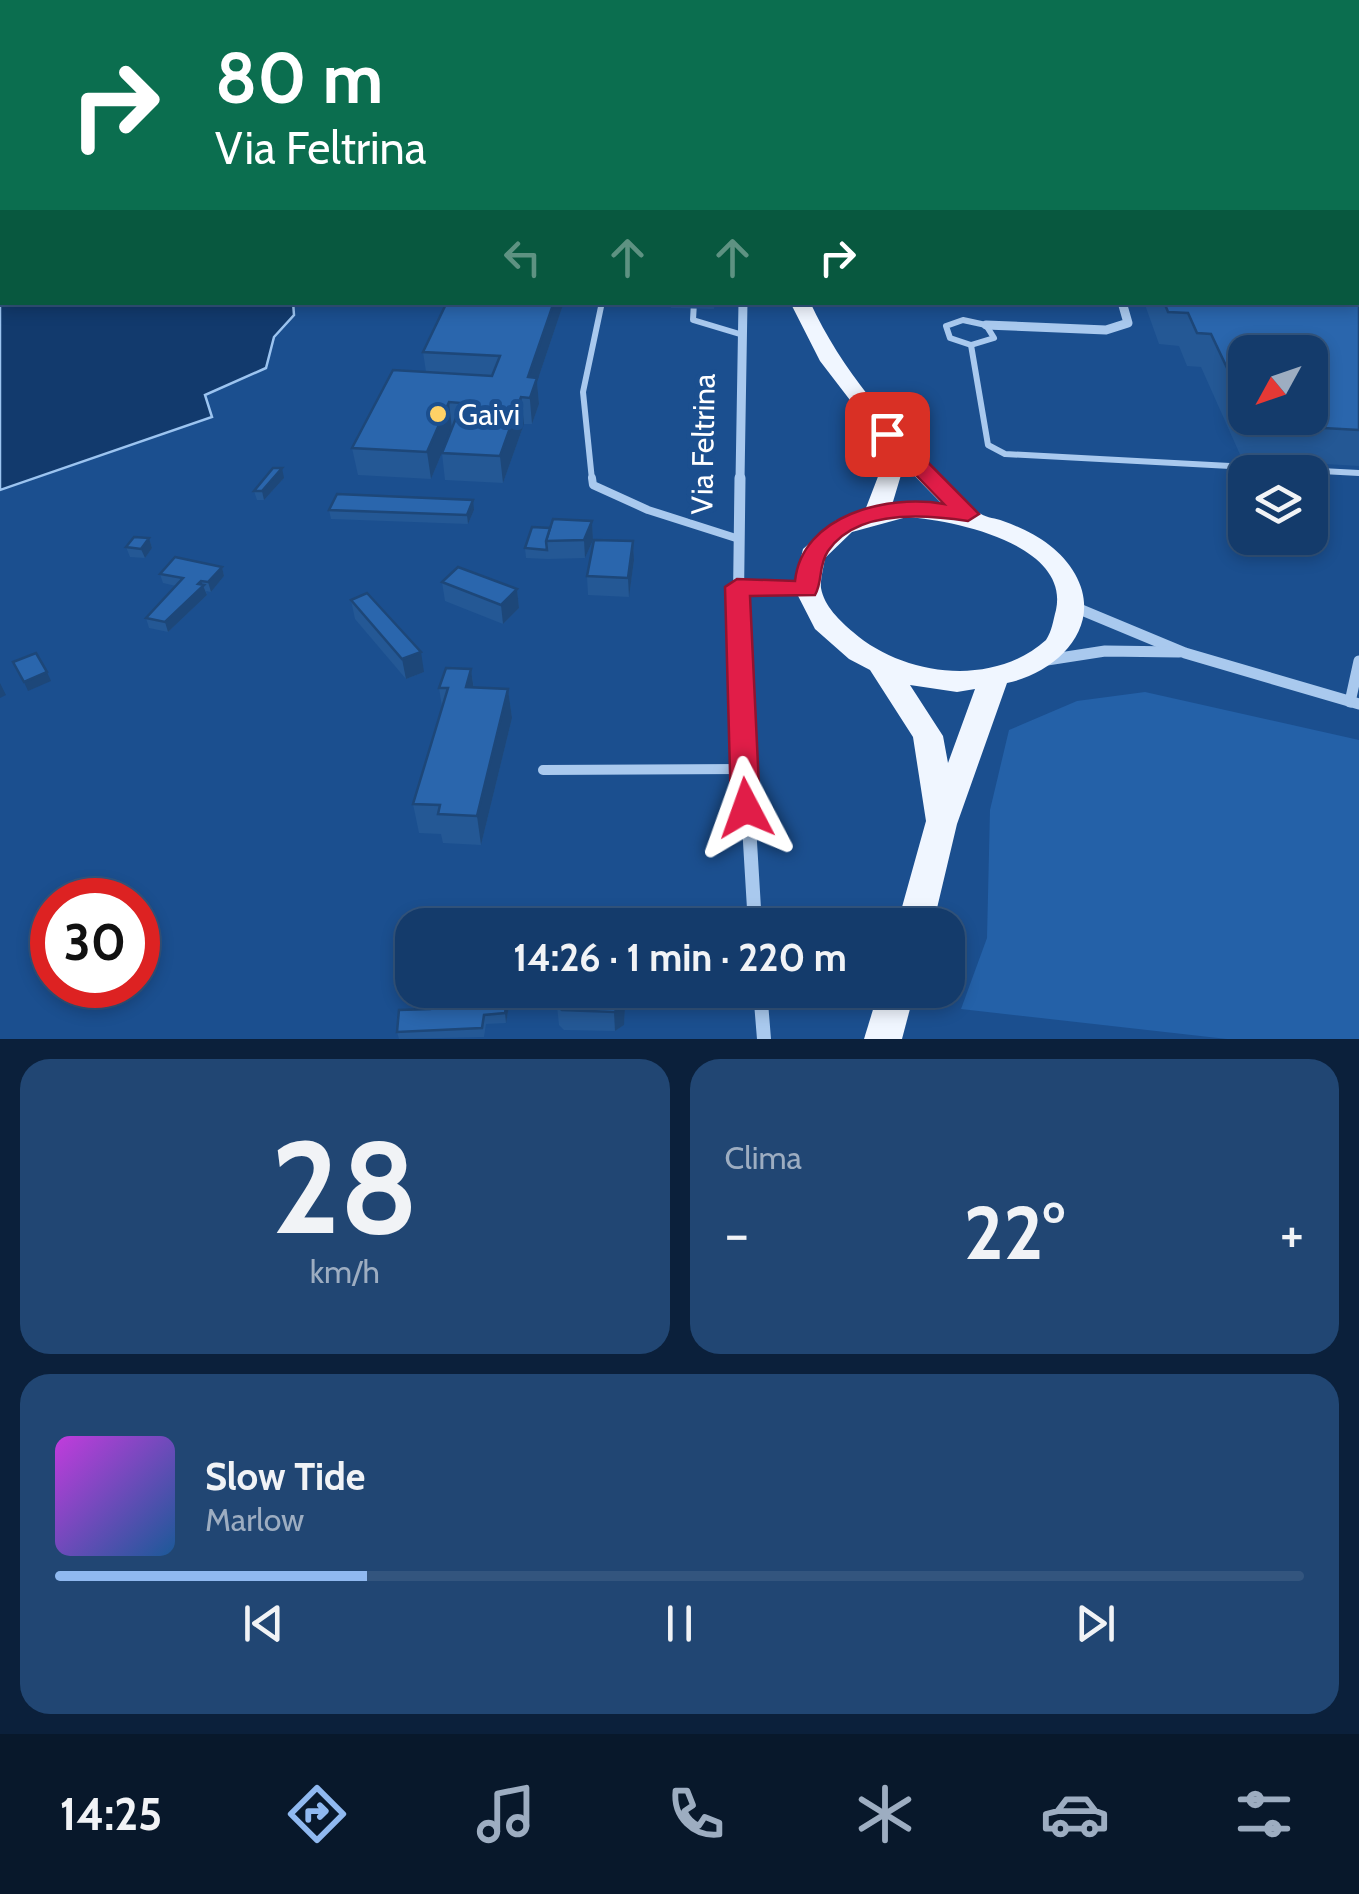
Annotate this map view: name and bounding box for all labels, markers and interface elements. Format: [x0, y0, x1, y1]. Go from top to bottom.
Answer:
text: 80 m [215, 35, 383, 121]
icon: right [50, 40, 180, 170]
text: Via Feltrina [215, 121, 426, 175]
icon: left [495, 230, 550, 285]
icon: ahead [600, 230, 655, 285]
icon: ahead [705, 230, 760, 285]
icon: right [810, 230, 865, 285]
north arrow [1228, 335, 1328, 435]
map controls [1228, 335, 1328, 555]
street label: Via Feltrina [683, 373, 723, 515]
pin [845, 392, 930, 477]
place label: Gaivi [458, 396, 520, 433]
marker: Gaivi [427, 403, 449, 425]
icon: arrive [860, 407, 915, 462]
button: layers [1228, 455, 1328, 555]
position arrow [694, 756, 798, 860]
speed limit sign: 30 [30, 878, 160, 1008]
text: 14:26 · 1 min · 220 m [513, 934, 847, 981]
text: 28 [271, 1108, 418, 1266]
text: Clima [725, 1138, 802, 1177]
text: 22° [964, 1187, 1065, 1278]
text: − [725, 1200, 749, 1267]
text: + [1280, 1200, 1304, 1267]
text: km/h [310, 1252, 380, 1291]
text: Slow Tide [205, 1453, 365, 1500]
text: Marlow [205, 1500, 304, 1539]
icon: previous [236, 1596, 291, 1651]
icon: pause [652, 1596, 707, 1651]
icon: next [1068, 1596, 1123, 1651]
icon: directions [282, 1779, 352, 1849]
icon: music [471, 1779, 541, 1849]
icon: phone [661, 1779, 731, 1849]
icon: climate [850, 1779, 920, 1849]
icon: car [1040, 1779, 1110, 1849]
icon: filters [1229, 1779, 1299, 1849]
text: 14:25 [60, 1787, 162, 1841]

